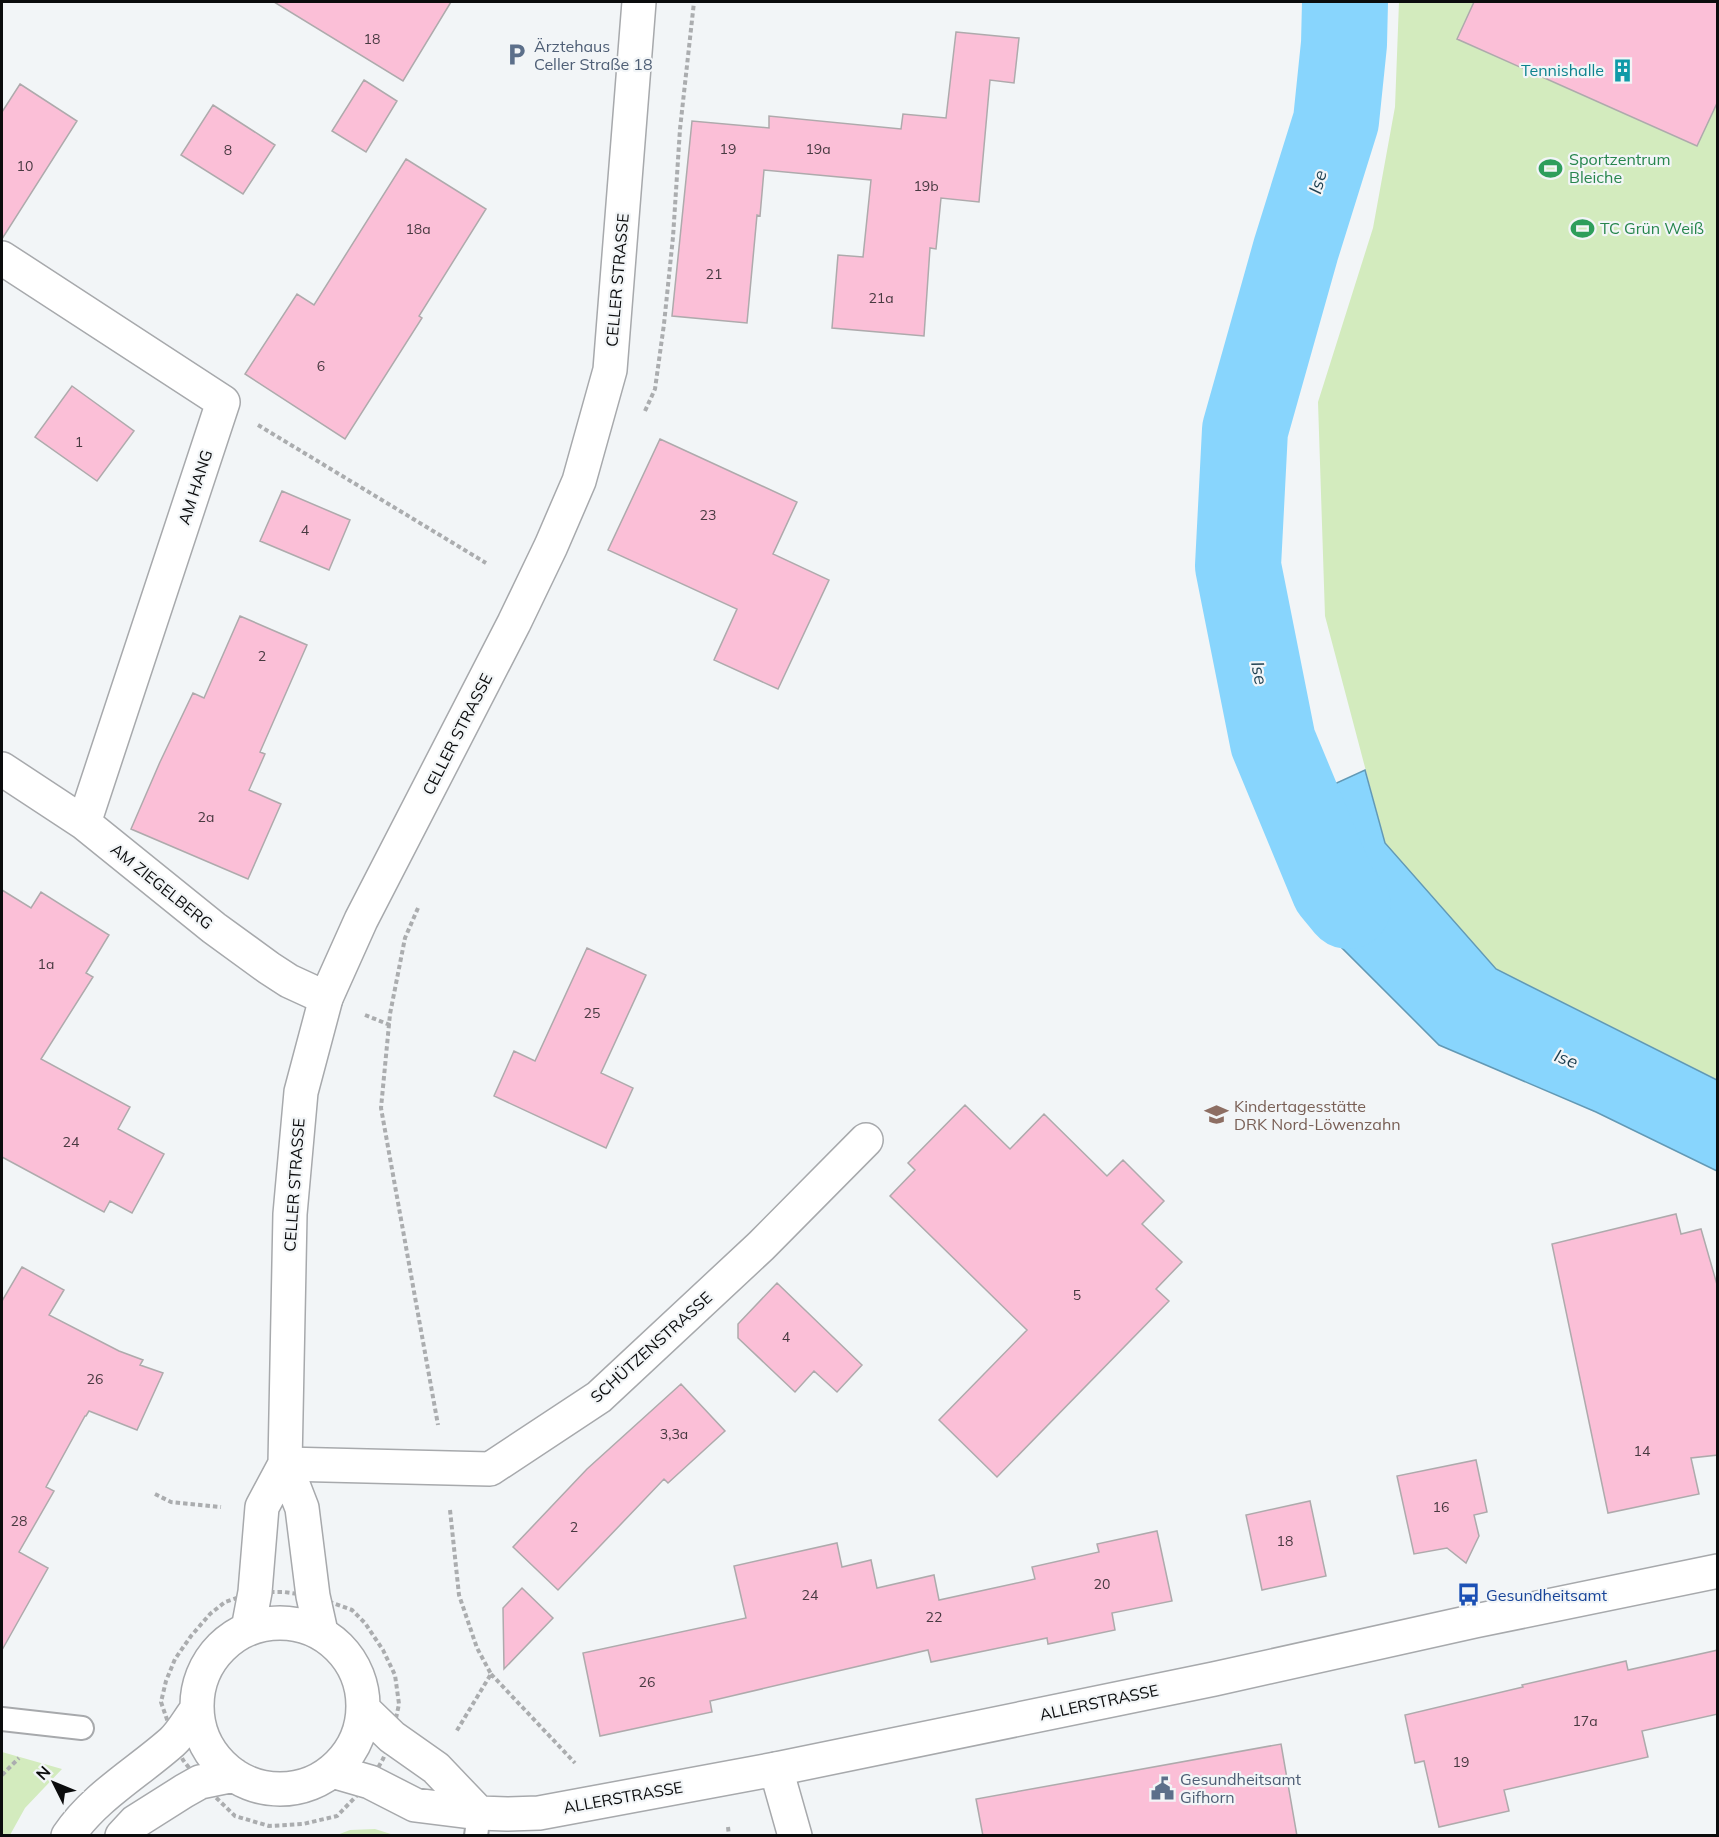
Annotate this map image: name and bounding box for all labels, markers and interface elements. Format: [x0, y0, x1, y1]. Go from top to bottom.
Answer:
house number: 18 [364, 30, 380, 48]
place label: Ärztehaus Celler Straße 18 [534, 36, 652, 74]
parking icon: Ärztehaus Celler Straße 18 [503, 42, 529, 68]
building icon: Tennishalle [1609, 57, 1635, 83]
place label: Tennishalle [1521, 60, 1604, 80]
house number: 19 [720, 140, 736, 158]
house number: 19a [805, 140, 831, 158]
house number: 8 [224, 141, 232, 159]
place label: Sportzentrum Bleiche [1569, 149, 1670, 187]
sports icon: Sportzentrum Bleiche [1538, 155, 1564, 181]
house number: 10 [17, 157, 33, 175]
water label: Ise [1303, 167, 1332, 196]
house number: 19b [913, 177, 939, 195]
street label: CELLER STRASSE [601, 213, 633, 347]
sports icon: TC Grün Weiß [1569, 215, 1595, 241]
place label: TC Grün Weiß [1600, 218, 1704, 238]
house number: 18a [405, 220, 431, 238]
house number: 21 [706, 265, 722, 283]
house number: 21a [868, 289, 894, 307]
house number: 6 [317, 357, 325, 375]
house number: 1 [75, 433, 83, 451]
street label: AM HANG [174, 447, 216, 527]
house number: 23 [700, 506, 716, 524]
house number: 4 [301, 521, 310, 539]
house number: 2 [258, 647, 266, 665]
water label: Ise [1246, 659, 1273, 687]
street label: CELLER STRASSE [418, 670, 496, 798]
house number: 2a [198, 808, 214, 826]
street label: AM ZIEGELBERG [107, 839, 217, 933]
house number: 1a [38, 955, 54, 973]
house number: 25 [584, 1004, 600, 1022]
water label: Ise [1551, 1044, 1581, 1074]
place label: Kindertagesstätte DRK Nord-Löwenzahn [1234, 1096, 1401, 1134]
school or university icon: Kindertagesstätte DRK Nord-Löwenzahn [1203, 1102, 1229, 1128]
street label: CELLER STRASSE [279, 1118, 309, 1252]
house number: 24 [63, 1133, 80, 1151]
house number: 5 [1073, 1286, 1081, 1304]
street label: SCHÜTZENSTRASSE [586, 1287, 716, 1407]
house number: 4 [782, 1328, 791, 1346]
house number: 26 [87, 1370, 103, 1388]
house number: 3,3a [660, 1425, 688, 1443]
house number: 14 [1634, 1442, 1651, 1460]
house number: 16 [1433, 1498, 1449, 1516]
house number: 28 [11, 1512, 27, 1530]
house number: 2 [570, 1518, 578, 1536]
house number: 18 [1277, 1532, 1293, 1550]
house number: 20 [1094, 1575, 1110, 1593]
bus stop icon: Gesundheitsamt [1455, 1582, 1481, 1608]
place label: Gesundheitsamt [1486, 1585, 1608, 1605]
house number: 24 [802, 1586, 819, 1604]
house number: 22 [926, 1608, 942, 1626]
house number: 26 [639, 1673, 655, 1691]
street label: ALLERSTRASSE [1038, 1680, 1160, 1724]
house number: 17a [1572, 1712, 1598, 1730]
north arrow [24, 1753, 84, 1813]
house number: 19 [1453, 1753, 1469, 1771]
text: N [32, 1762, 54, 1784]
place label: Gesundheitsamt Gifhorn [1180, 1769, 1302, 1807]
public building icon: Gesundheitsamt Gifhorn [1149, 1775, 1175, 1801]
street label: ALLERSTRASSE [562, 1777, 684, 1817]

